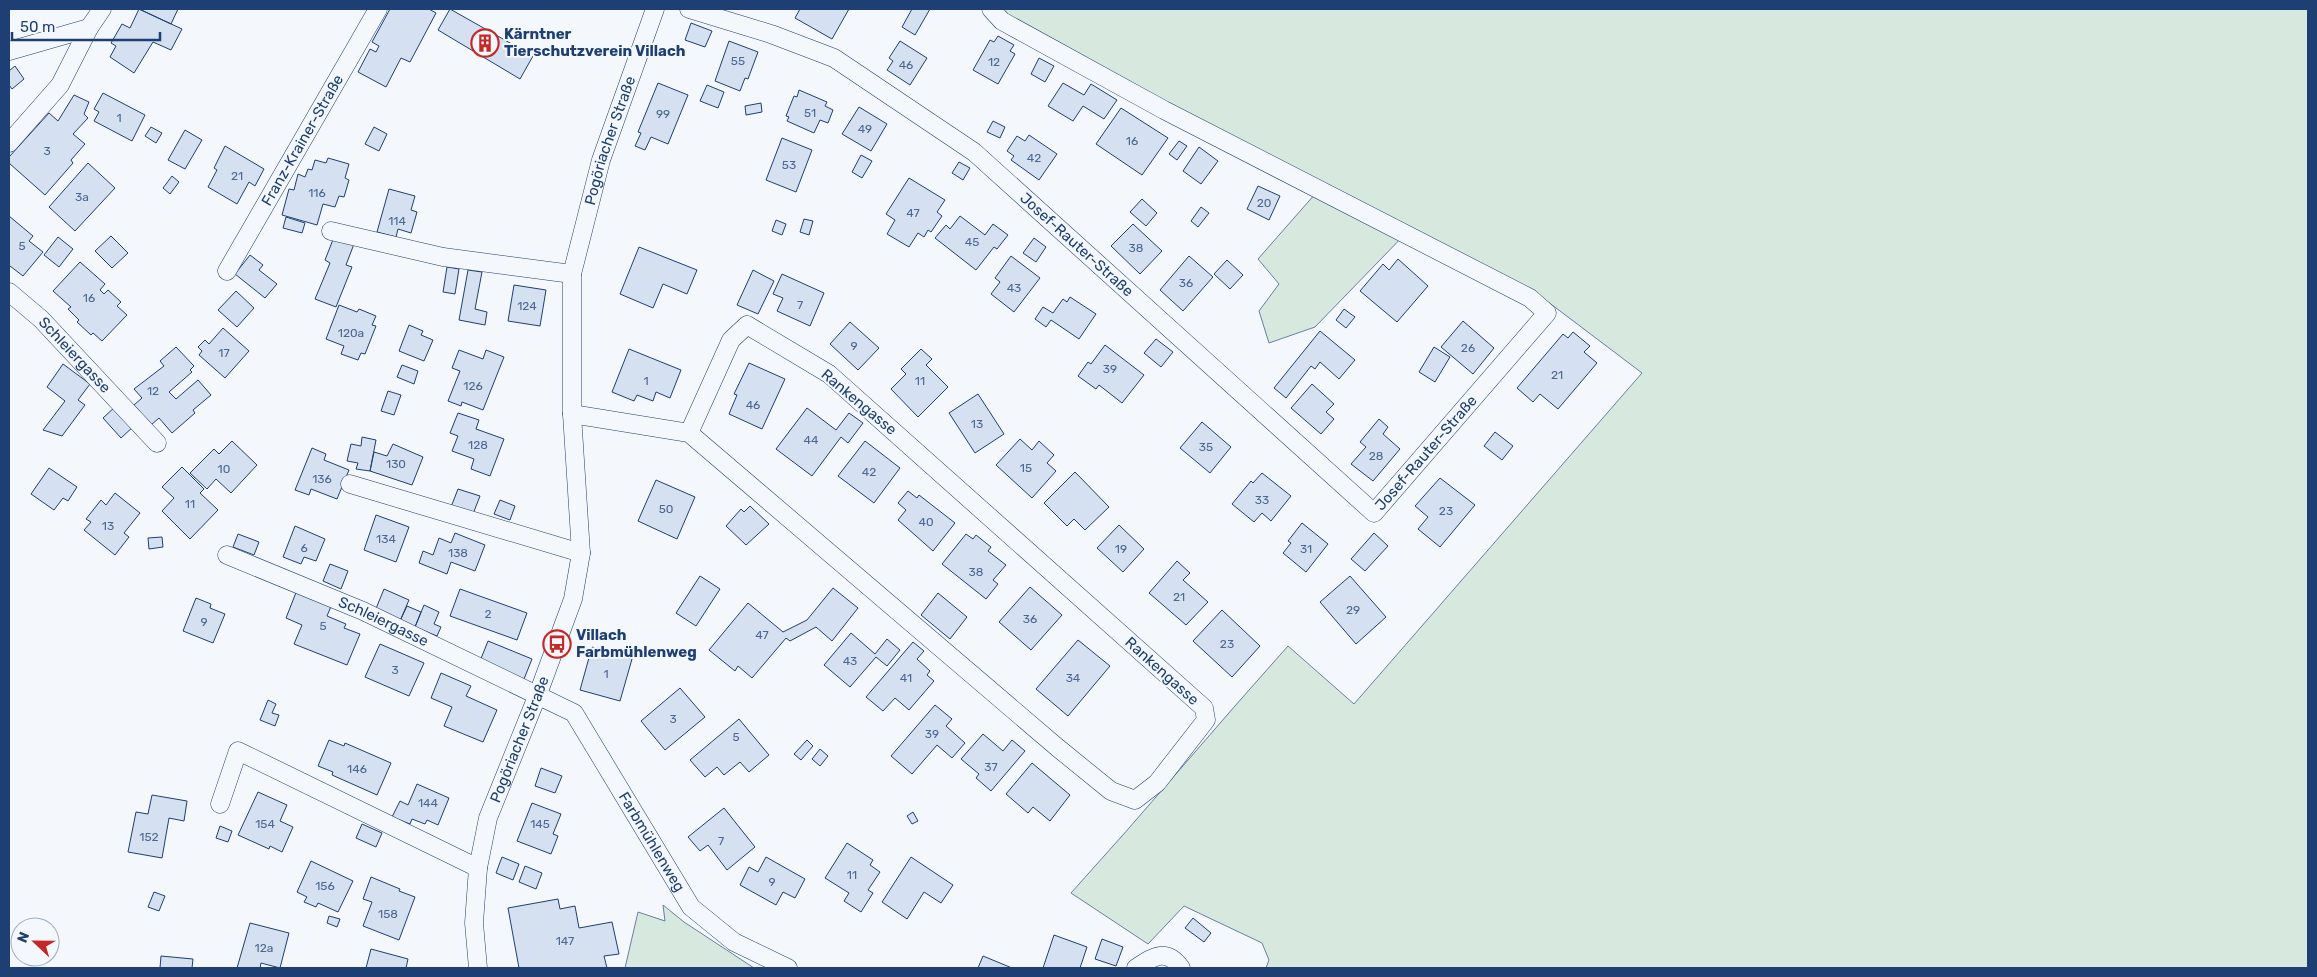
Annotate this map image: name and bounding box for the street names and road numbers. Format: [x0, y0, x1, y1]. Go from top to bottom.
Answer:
street label: Franz-Krainer-Straße [258, 71, 347, 209]
street label: Pogöriacher Straße [581, 74, 639, 207]
street label: Josef-Rauter-Straße [1016, 189, 1137, 300]
street label: Schleiergasse [35, 313, 114, 397]
street label: Rankengasse [818, 365, 900, 439]
street label: Josef-Rauter-Straße [1371, 392, 1481, 514]
street label: Schleiergasse [336, 593, 431, 650]
street label: Rankengasse [1121, 633, 1203, 709]
street label: Pogöriacher Straße [486, 674, 553, 805]
street label: Farbmühlenweg [615, 789, 689, 895]

